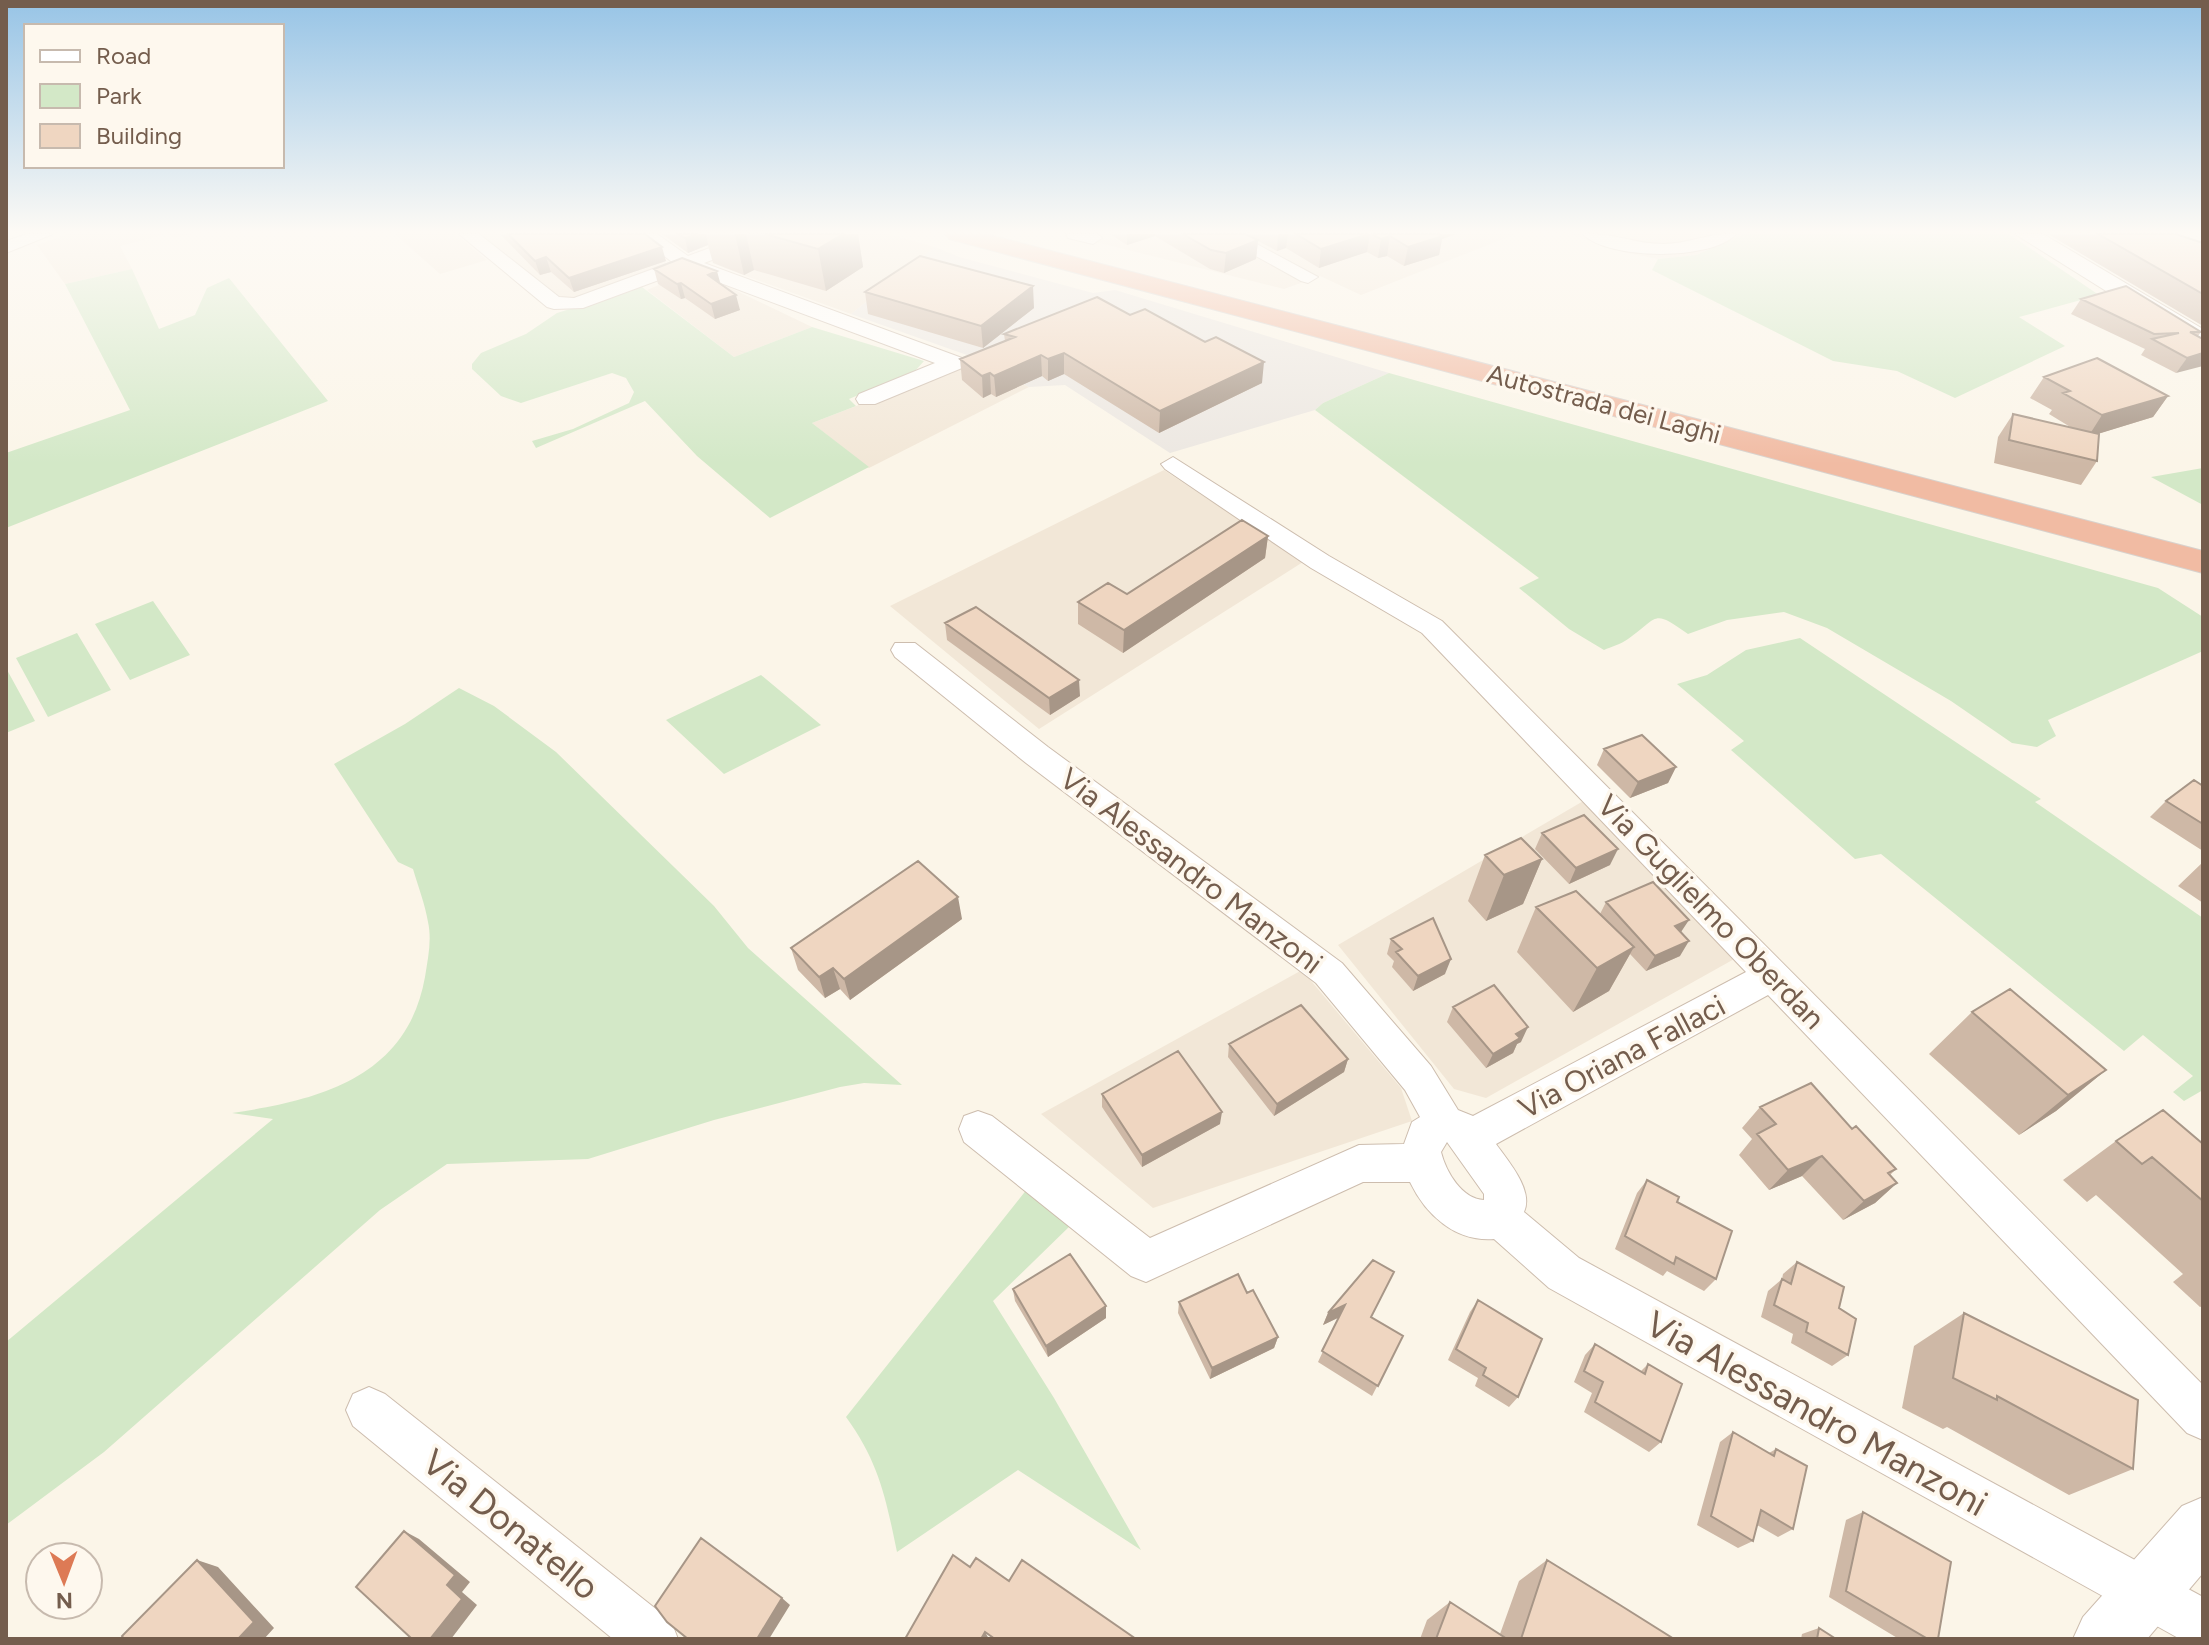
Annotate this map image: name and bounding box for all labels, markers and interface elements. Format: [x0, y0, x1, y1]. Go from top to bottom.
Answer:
legend [24, 24, 284, 168]
text: Road [96, 41, 151, 70]
text: Park [96, 81, 142, 110]
text: Building [96, 121, 182, 150]
street label: Autostrada dei Laghi [1484, 357, 1724, 451]
street label: Via Alessandro Manzoni [1053, 760, 1330, 982]
street label: Via Guglielmo Oberdan [1590, 787, 1833, 1037]
street label: Via Oriana Fallaci [1512, 987, 1731, 1127]
street label: Via Alessandro Manzoni [1639, 1302, 1995, 1525]
street label: Via Donatello [414, 1440, 608, 1609]
north arrow [24, 1541, 104, 1621]
text: N [56, 1587, 73, 1614]

